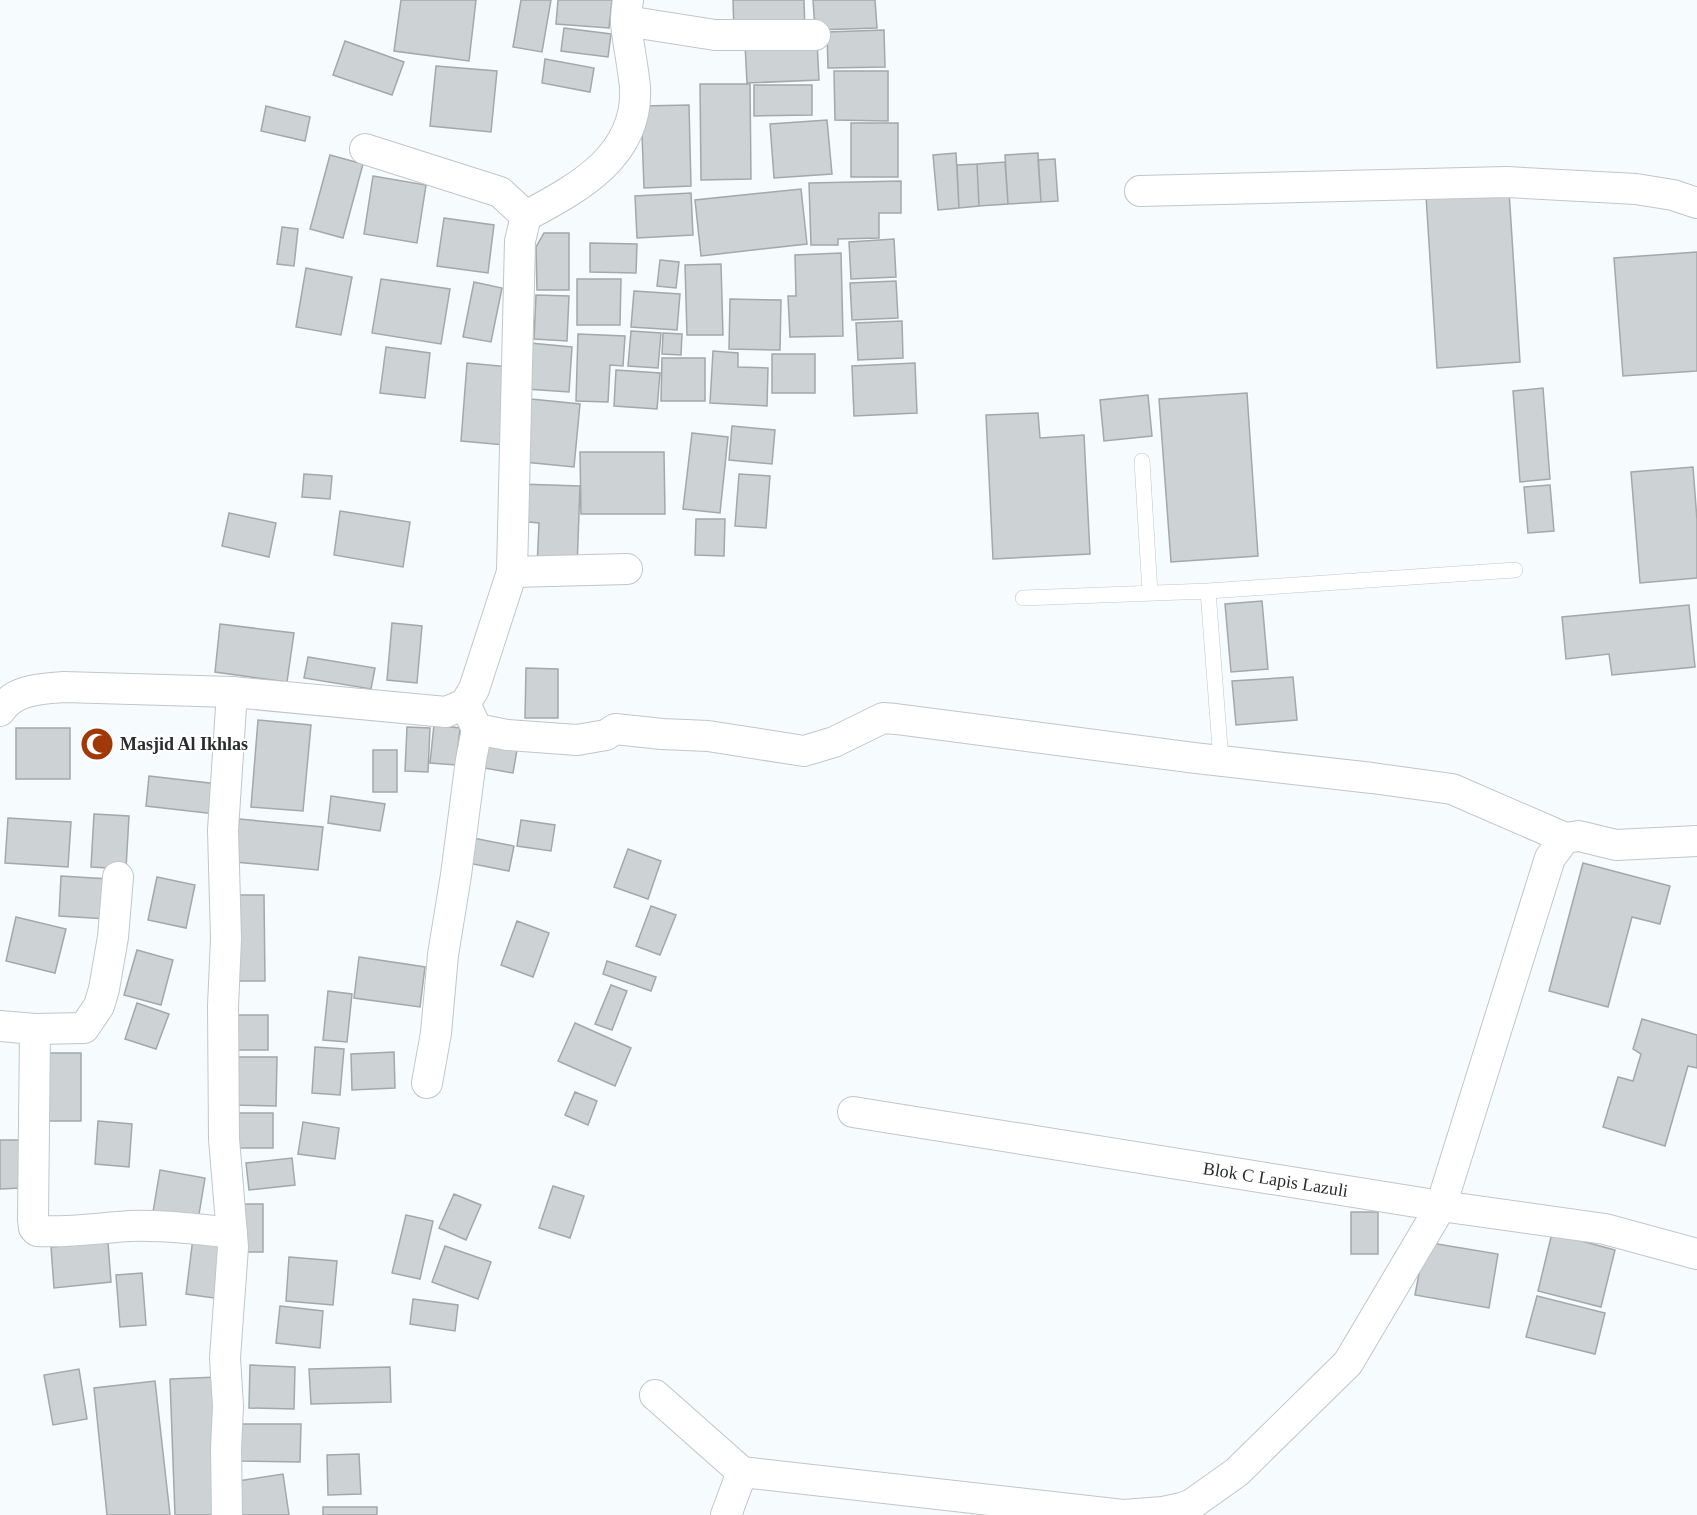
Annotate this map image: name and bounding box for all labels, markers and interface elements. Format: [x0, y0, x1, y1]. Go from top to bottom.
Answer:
mosque icon: Masjid Al Ikhlas [79, 726, 115, 762]
place label: Masjid Al Ikhlas [120, 734, 248, 754]
street label: Blok C Lapis Lazuli [1202, 1158, 1350, 1201]

